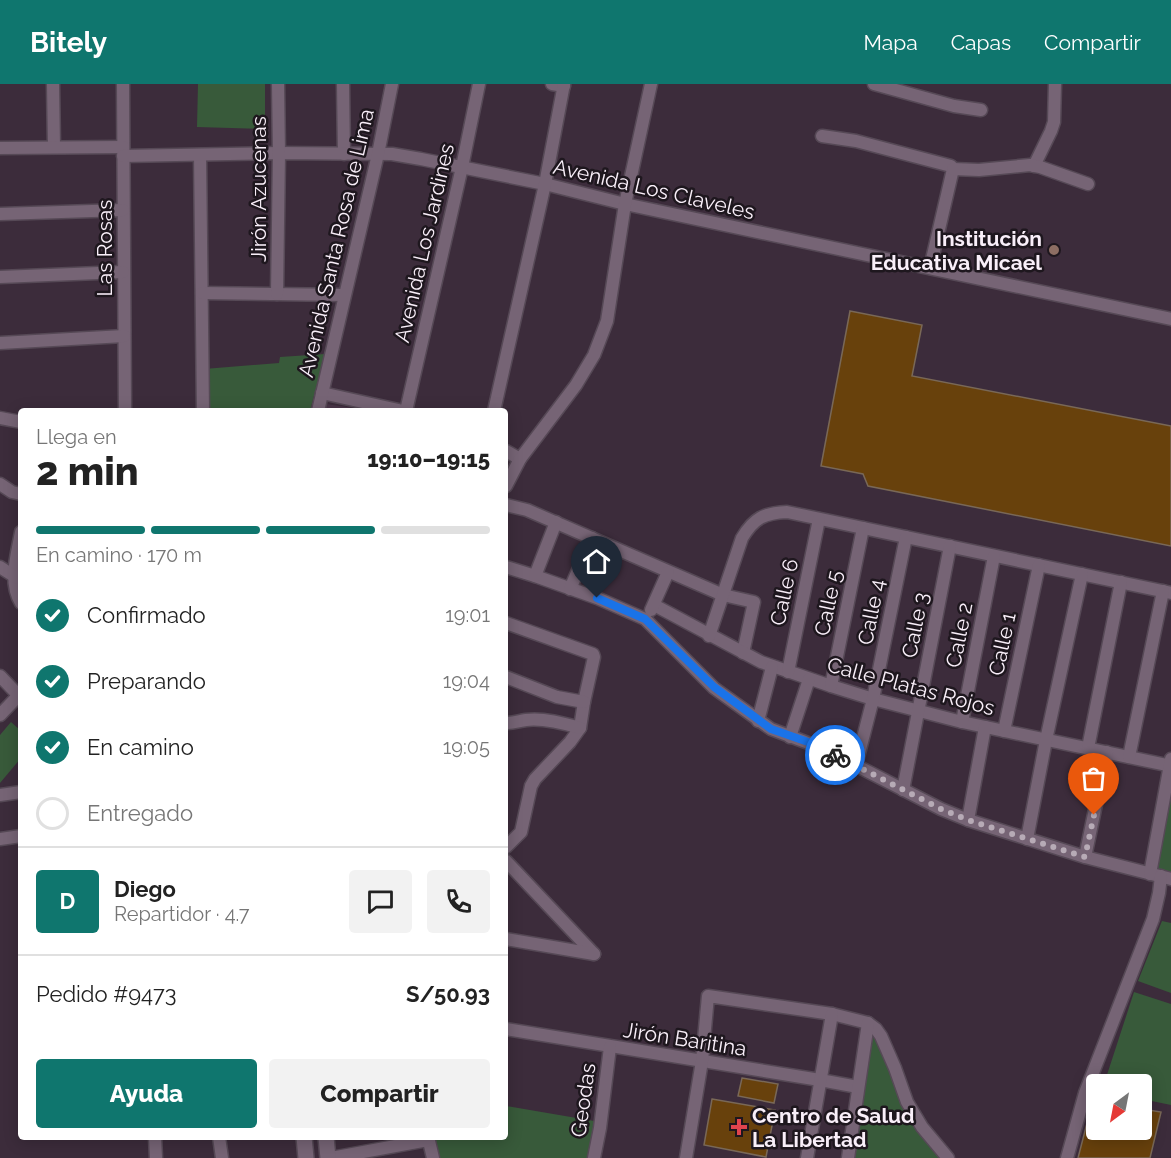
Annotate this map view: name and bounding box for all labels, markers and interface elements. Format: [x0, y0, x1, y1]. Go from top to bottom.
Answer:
text: Bitely [30, 26, 107, 59]
text: Mapa [863, 30, 918, 55]
text: Capas [951, 30, 1011, 55]
text: Compartir [1044, 30, 1141, 55]
street label: Avenida Santa Rosa de Lima [293, 106, 379, 380]
street label: Jirón Azucenas [246, 116, 271, 262]
street label: Avenida Los Jardines [389, 141, 459, 345]
street label: Avenida Los Claveles [551, 154, 757, 224]
street label: Las Rosas [92, 200, 117, 296]
place label: Institución Educativa Micael [871, 226, 1042, 275]
marker: Institución Educativa Micael [1047, 243, 1061, 257]
text: Llega en [36, 425, 117, 449]
text: 19:10–19:15 [367, 446, 490, 472]
text: 2 min [36, 448, 139, 494]
pin [571, 536, 622, 598]
text: En camino · 170 m [36, 543, 202, 567]
icon: home [580, 545, 613, 578]
street label: Calle 6 [765, 556, 803, 628]
street label: Calle 5 [809, 568, 847, 638]
street label: Calle 4 [852, 577, 890, 647]
street label: Calle 3 [896, 590, 934, 660]
icon: check [36, 599, 69, 632]
street label: Calle 2 [940, 600, 978, 670]
text: Confirmado [87, 602, 206, 628]
text: 19:01 [445, 603, 490, 627]
street label: Calle 1 [983, 610, 1021, 678]
street label: Calle Platas Rojos [825, 652, 997, 720]
icon: check [36, 665, 69, 698]
text: Preparando [87, 668, 206, 694]
text: 19:04 [443, 669, 490, 693]
courier [805, 725, 865, 785]
icon: check [36, 731, 69, 764]
text: En camino [87, 734, 194, 760]
text: 19:05 [443, 735, 490, 759]
icon: bike [819, 739, 852, 772]
pin [1068, 753, 1119, 815]
icon: bag [1077, 762, 1110, 795]
text: Entregado [87, 800, 193, 826]
button: chat [349, 870, 412, 933]
button: phone [427, 870, 490, 933]
text: Diego [114, 876, 176, 902]
text: D [60, 888, 75, 914]
text: Repartidor · 4.7 [114, 902, 250, 926]
text: Pedido #9473 [36, 981, 177, 1007]
text: S/50.93 [406, 981, 490, 1007]
street label: Jirón Baritina [622, 1017, 748, 1061]
button: Ayuda [36, 1059, 257, 1128]
button: Compartir [269, 1059, 490, 1128]
street label: Geodas [565, 1061, 601, 1139]
north arrow [1086, 1074, 1152, 1140]
map controls [1086, 1074, 1152, 1140]
place label: Centro de Salud La Libertad [752, 1103, 915, 1152]
marker: Centro de Salud La Libertad [730, 1118, 748, 1136]

